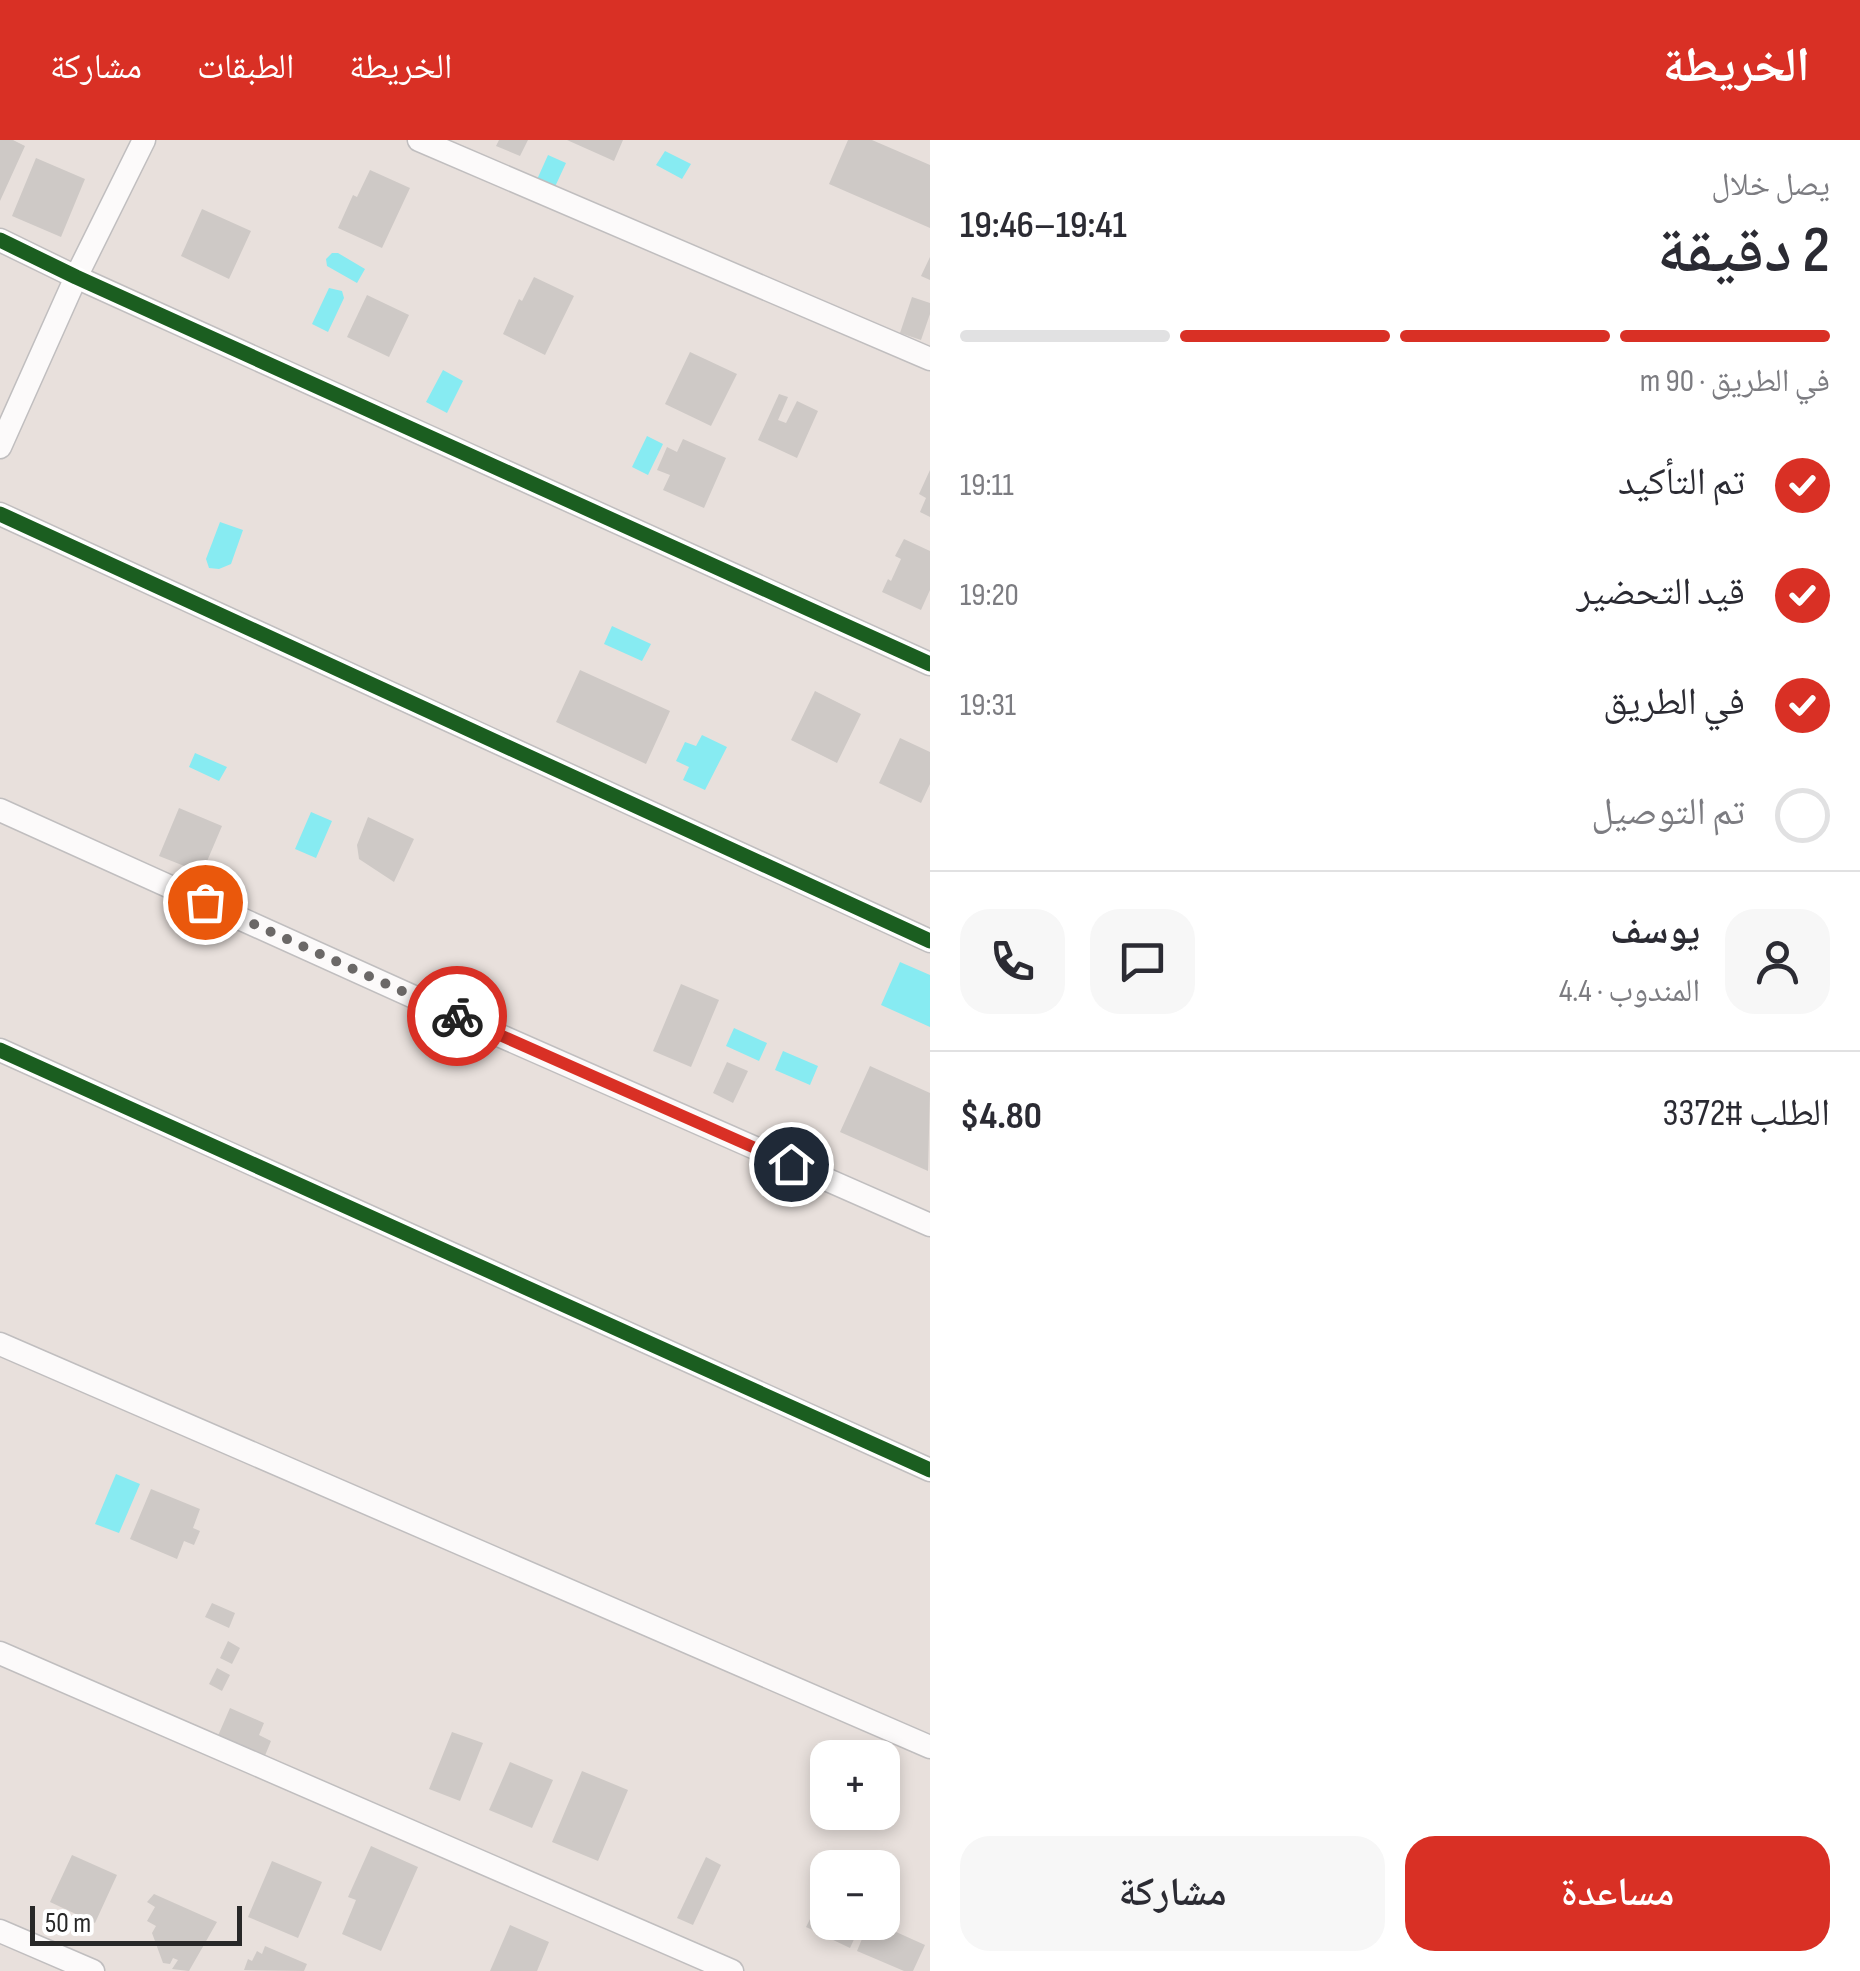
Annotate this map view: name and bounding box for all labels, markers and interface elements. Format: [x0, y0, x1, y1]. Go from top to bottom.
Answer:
text: الخريطة [1663, 38, 1810, 95]
text: مشاركة [50, 46, 142, 89]
text: الطبقات [197, 46, 294, 89]
text: الخريطة [349, 46, 452, 89]
text: يصل خلال [1711, 166, 1830, 205]
text: 19:41–19:46 [960, 203, 1127, 248]
text: 2 دقيقة [1657, 213, 1830, 291]
text: في الطريق · 90 m [1640, 362, 1830, 401]
icon: check [1775, 458, 1830, 513]
text: تم التأكيد [1618, 460, 1745, 505]
text: 19:11 [960, 466, 1014, 505]
icon: check [1775, 568, 1830, 623]
text: قيد التحضير [1577, 570, 1745, 615]
text: 19:20 [960, 576, 1019, 615]
icon: check [1775, 678, 1830, 733]
text: في الطريق [1603, 680, 1745, 725]
text: 19:31 [960, 686, 1016, 725]
text: تم التوصيل [1591, 790, 1745, 835]
pin [163, 860, 248, 945]
icon: bag [178, 875, 233, 930]
button: phone [960, 909, 1065, 1014]
button: chat [1090, 909, 1195, 1014]
text: يوسف [1610, 909, 1700, 954]
button: person [1725, 909, 1830, 1014]
courier [407, 966, 507, 1066]
text: المندوب · 4.4 [1559, 972, 1700, 1011]
icon: bike [430, 989, 485, 1044]
text: الطلب #3372 [1663, 1091, 1830, 1136]
text: $4.80 [960, 1094, 1042, 1139]
pin [749, 1122, 834, 1207]
icon: home [764, 1137, 819, 1192]
map controls [810, 1740, 900, 1940]
button: + [810, 1740, 900, 1830]
button: مشاركة [960, 1836, 1385, 1951]
button: مساعدة [1405, 1836, 1830, 1951]
button: − [810, 1850, 900, 1940]
scale bar [30, 1901, 242, 1946]
text: 50 m [45, 1907, 91, 1940]

